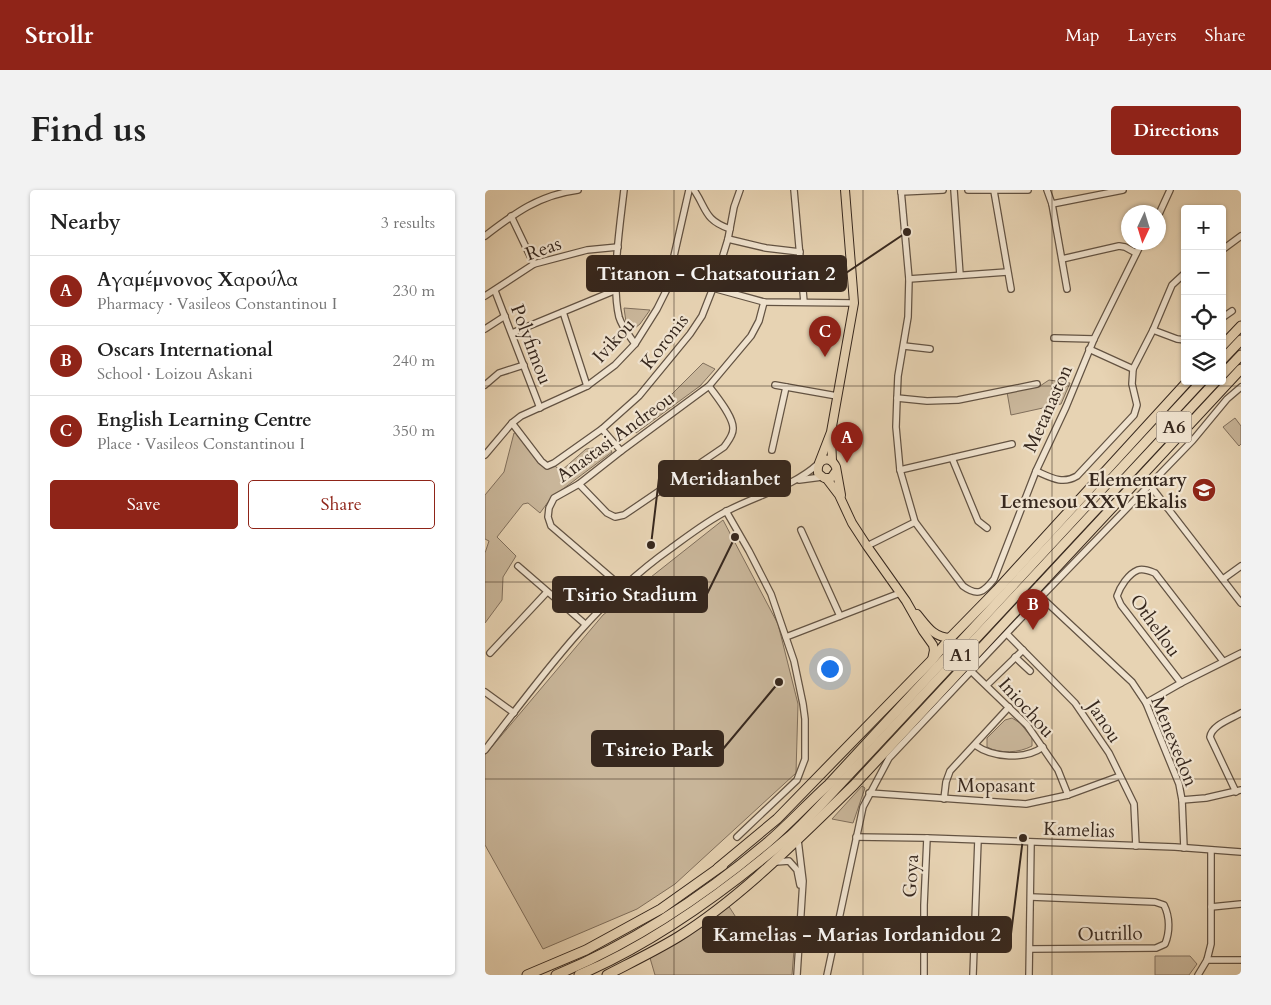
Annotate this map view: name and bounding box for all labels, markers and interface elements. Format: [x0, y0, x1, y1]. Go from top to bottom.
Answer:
text: Strollr [25, 19, 93, 52]
text: Map [1065, 23, 1100, 48]
text: Layers [1128, 23, 1177, 48]
text: Share [1205, 23, 1246, 48]
text: Find us [30, 106, 146, 154]
button: Directions [1111, 106, 1241, 155]
north arrow [1121, 205, 1166, 250]
map controls [1181, 205, 1226, 385]
button: + [1181, 205, 1226, 250]
text: Nearby [50, 208, 121, 237]
text: 3 results [381, 212, 435, 234]
street label: Reas [522, 231, 565, 267]
button: − [1181, 250, 1226, 295]
callout: Titanon - Chatsatourian 2 [587, 256, 846, 291]
text: Titanon - Chatsatourian 2 [596, 260, 836, 287]
text: Αγαμέμνονος Χαρούλα [97, 267, 298, 293]
text: A [60, 280, 72, 302]
text: 230 m [393, 280, 435, 302]
text: Pharmacy · Vasileos Constantinou I [97, 293, 337, 315]
button: locate [1181, 295, 1226, 340]
street label: Polyfimou [504, 301, 558, 388]
street label: Koronis [635, 308, 695, 375]
street label: Ivikou [587, 313, 641, 369]
pin: C [809, 316, 841, 357]
text: Oscars International [97, 337, 273, 363]
button: layers [1181, 340, 1226, 385]
text: B [60, 350, 72, 372]
text: 240 m [393, 350, 435, 372]
street label: Metanaston [1017, 360, 1079, 456]
text: School · Loizou Askani [97, 363, 253, 385]
street label: Anastasi Andreou [551, 385, 680, 489]
text: English Learning Centre [97, 407, 312, 433]
road number: A6 [1157, 412, 1191, 442]
text: C [60, 420, 72, 442]
text: 350 m [393, 420, 435, 442]
pin: A [831, 422, 863, 463]
text: Place · Vasileos Constantinou I [97, 433, 305, 455]
callout: Meridianbet [659, 461, 790, 496]
text: Meridianbet [670, 465, 780, 492]
place label: Elementary Lemesou XXV Ekalis [1000, 467, 1187, 515]
school or university icon: Elementary Lemesou XXV Ekalis [1191, 477, 1217, 503]
button: Save [50, 480, 238, 529]
button: Share [248, 480, 435, 529]
callout: Tsirio Stadium [553, 577, 707, 612]
text: Tsirio Stadium [563, 581, 698, 608]
pin: B [1017, 589, 1049, 630]
street label: Othellou [1124, 589, 1187, 662]
road number: A1 [943, 640, 979, 670]
your location [817, 656, 843, 682]
street label: Iniochou [992, 672, 1060, 743]
street label: Menexedon [1144, 692, 1204, 791]
street label: Janou [1079, 693, 1128, 748]
callout: Tsireio Park [592, 731, 723, 766]
text: Tsireio Park [602, 736, 714, 763]
street label: Mopasant [957, 773, 1035, 799]
street label: Kamelias [1043, 816, 1115, 844]
street label: Goya [897, 854, 925, 898]
callout: Kamelias - Marias Iordanidou 2 [703, 917, 1011, 952]
street label: Outrillo [1077, 920, 1143, 948]
text: Kamelias - Marias Iordanidou 2 [713, 921, 1001, 948]

